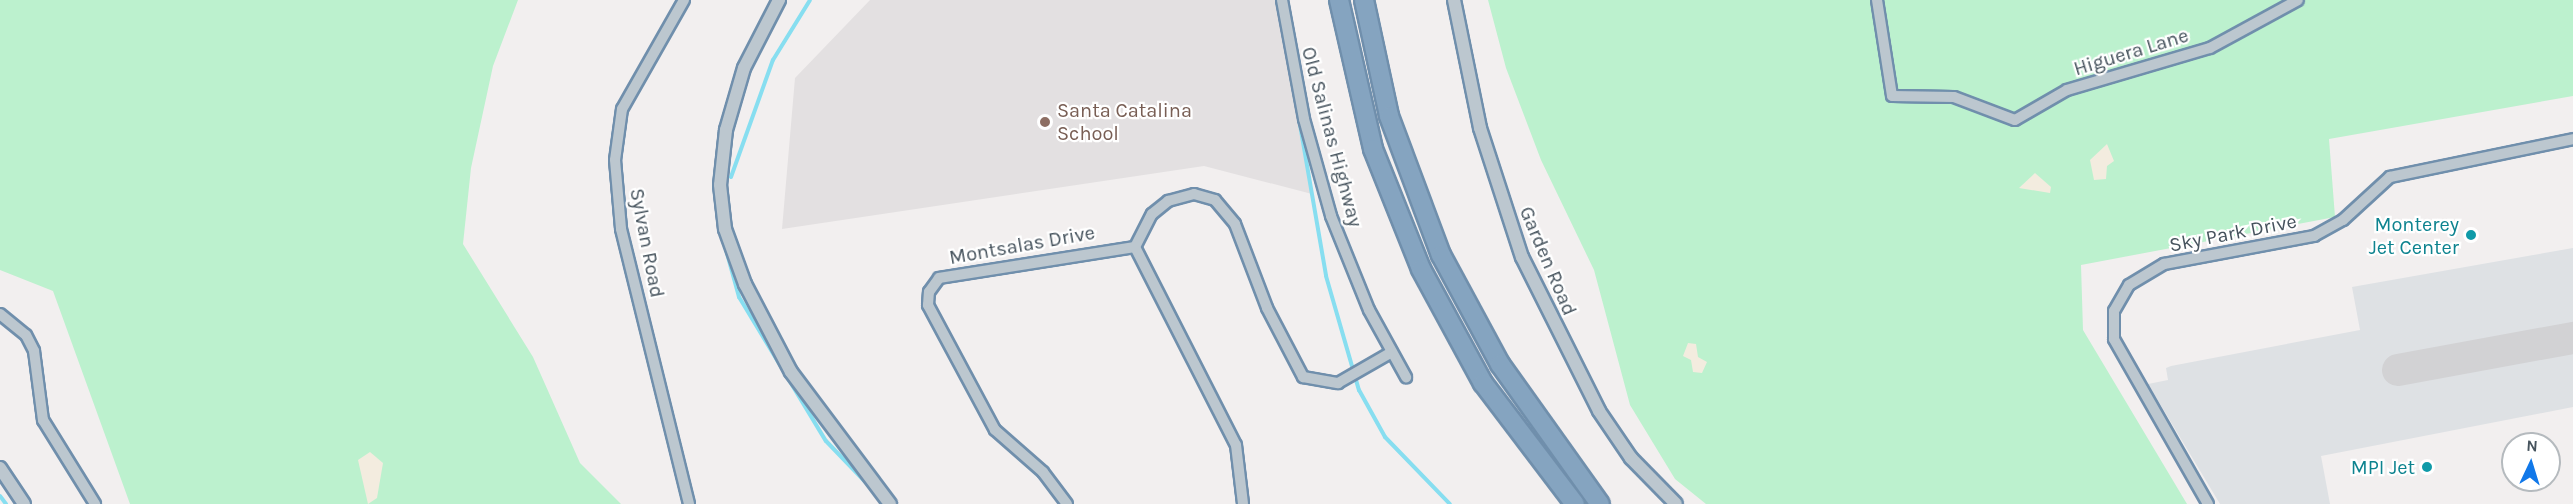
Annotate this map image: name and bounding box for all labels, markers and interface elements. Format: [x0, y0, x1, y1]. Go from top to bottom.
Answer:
street label: Higuera Lane [2071, 23, 2191, 81]
street label: Old Salinas Highway [1296, 44, 1368, 230]
place label: Santa Catalina School [1057, 98, 1192, 145]
marker: Santa Catalina School [1038, 115, 1052, 129]
street label: Sylvan Road [625, 186, 669, 300]
street label: Garden Road [1514, 203, 1582, 319]
street label: Sky Park Drive [2167, 209, 2299, 257]
place label: Monterey Jet Center [2369, 212, 2459, 259]
street label: Montsalas Drive [947, 220, 1097, 270]
marker: Monterey Jet Center [2464, 228, 2478, 242]
north arrow [2501, 432, 2561, 492]
text: N [2526, 436, 2539, 455]
place label: MPI Jet [2351, 455, 2415, 479]
marker: MPI Jet [2420, 460, 2434, 474]

